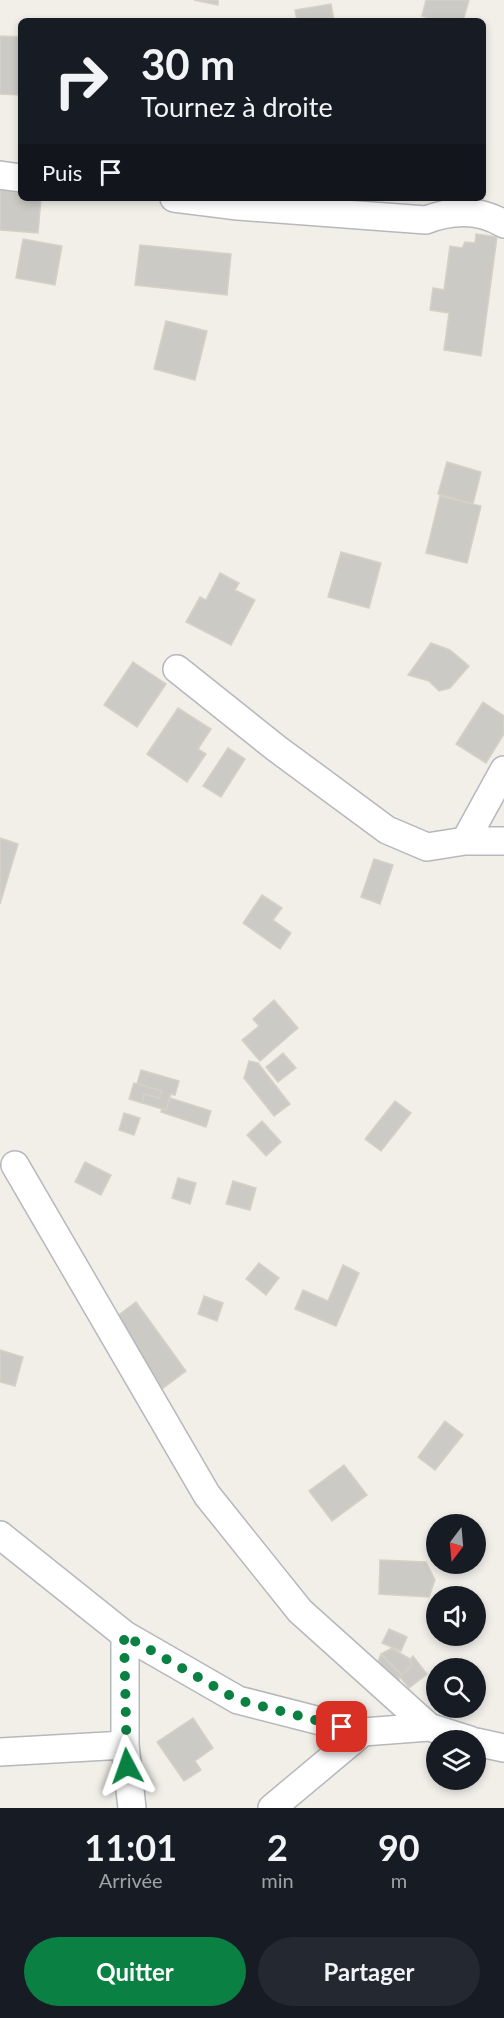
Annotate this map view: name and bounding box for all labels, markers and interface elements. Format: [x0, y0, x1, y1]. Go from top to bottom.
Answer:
text: 30 m [141, 39, 235, 89]
icon: right [42, 42, 120, 120]
text: Tournez à droite [141, 90, 333, 123]
icon: arrive [94, 156, 127, 189]
text: Puis [42, 159, 82, 186]
north arrow [426, 1514, 486, 1574]
map controls [426, 1514, 486, 1790]
button: sound [426, 1586, 486, 1646]
button: search [426, 1658, 486, 1718]
pin [316, 1701, 367, 1752]
icon: arrive [325, 1710, 358, 1743]
button: layers [426, 1730, 486, 1790]
position arrow [95, 1734, 159, 1798]
text: 11:01 [84, 1825, 177, 1869]
text: 2 [267, 1825, 288, 1869]
text: 90 [378, 1825, 420, 1869]
text: Arrivée [99, 1868, 163, 1892]
text: min [261, 1868, 294, 1892]
text: m [391, 1868, 407, 1892]
button: Quitter [24, 1937, 246, 2006]
button: Partager [258, 1937, 480, 2006]

